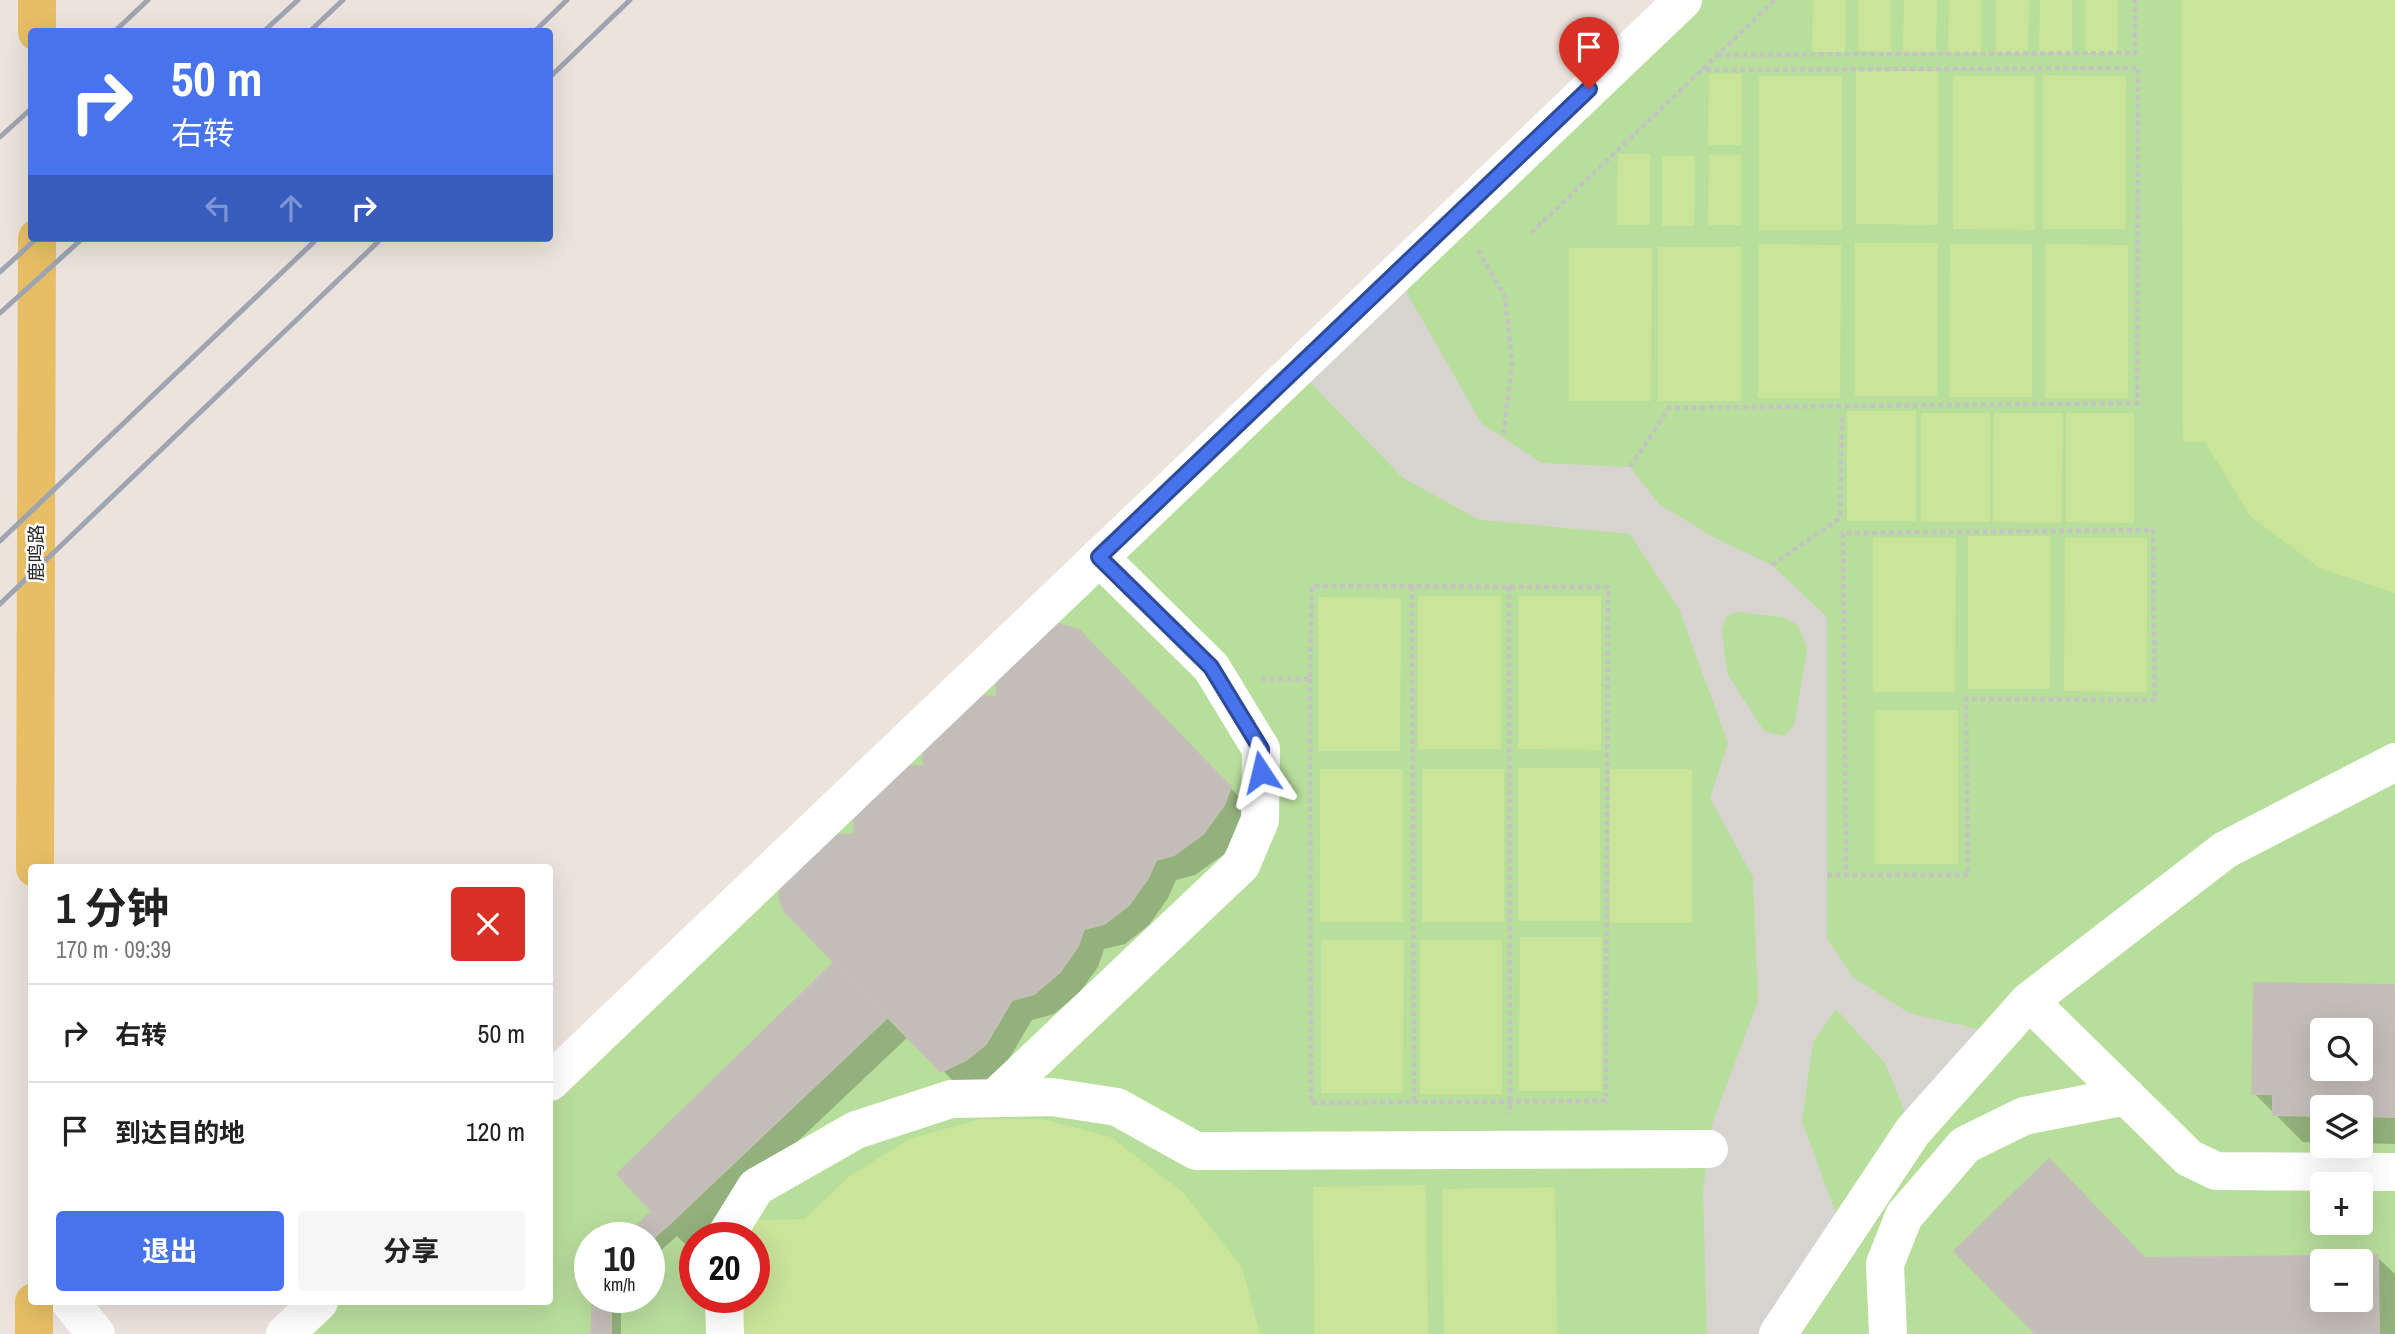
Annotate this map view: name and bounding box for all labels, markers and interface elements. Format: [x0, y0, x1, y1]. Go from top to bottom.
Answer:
pin [1559, 17, 1619, 89]
icon: arrive [1570, 28, 1608, 66]
text: 50 m [171, 45, 263, 111]
icon: right [56, 56, 147, 147]
text: 右转 [171, 112, 235, 155]
icon: left [199, 189, 237, 227]
icon: ahead [272, 189, 310, 227]
icon: right [345, 189, 383, 227]
street label: 鹿鸣路 [23, 524, 49, 582]
position arrow [1224, 735, 1298, 809]
text: 1 分钟 [56, 880, 169, 936]
button: close [451, 887, 525, 961]
text: 170 m · 09:39 [56, 934, 171, 965]
icon: right [56, 1014, 94, 1052]
text: 50 m [478, 1016, 525, 1051]
text: 右转 [115, 1017, 167, 1052]
map controls [2310, 1018, 2373, 1312]
button: search [2310, 1018, 2373, 1081]
button: layers [2310, 1095, 2373, 1158]
icon: arrive [56, 1112, 94, 1150]
text: 120 m [466, 1114, 525, 1149]
text: 到达目的地 [115, 1115, 245, 1150]
button: + [2310, 1172, 2373, 1235]
button: 退出 [56, 1211, 284, 1291]
button: 分享 [298, 1211, 525, 1291]
speed limit sign: 20 [679, 1222, 770, 1313]
text: 10 [604, 1235, 635, 1282]
button: − [2310, 1249, 2373, 1312]
text: km/h [604, 1272, 636, 1297]

